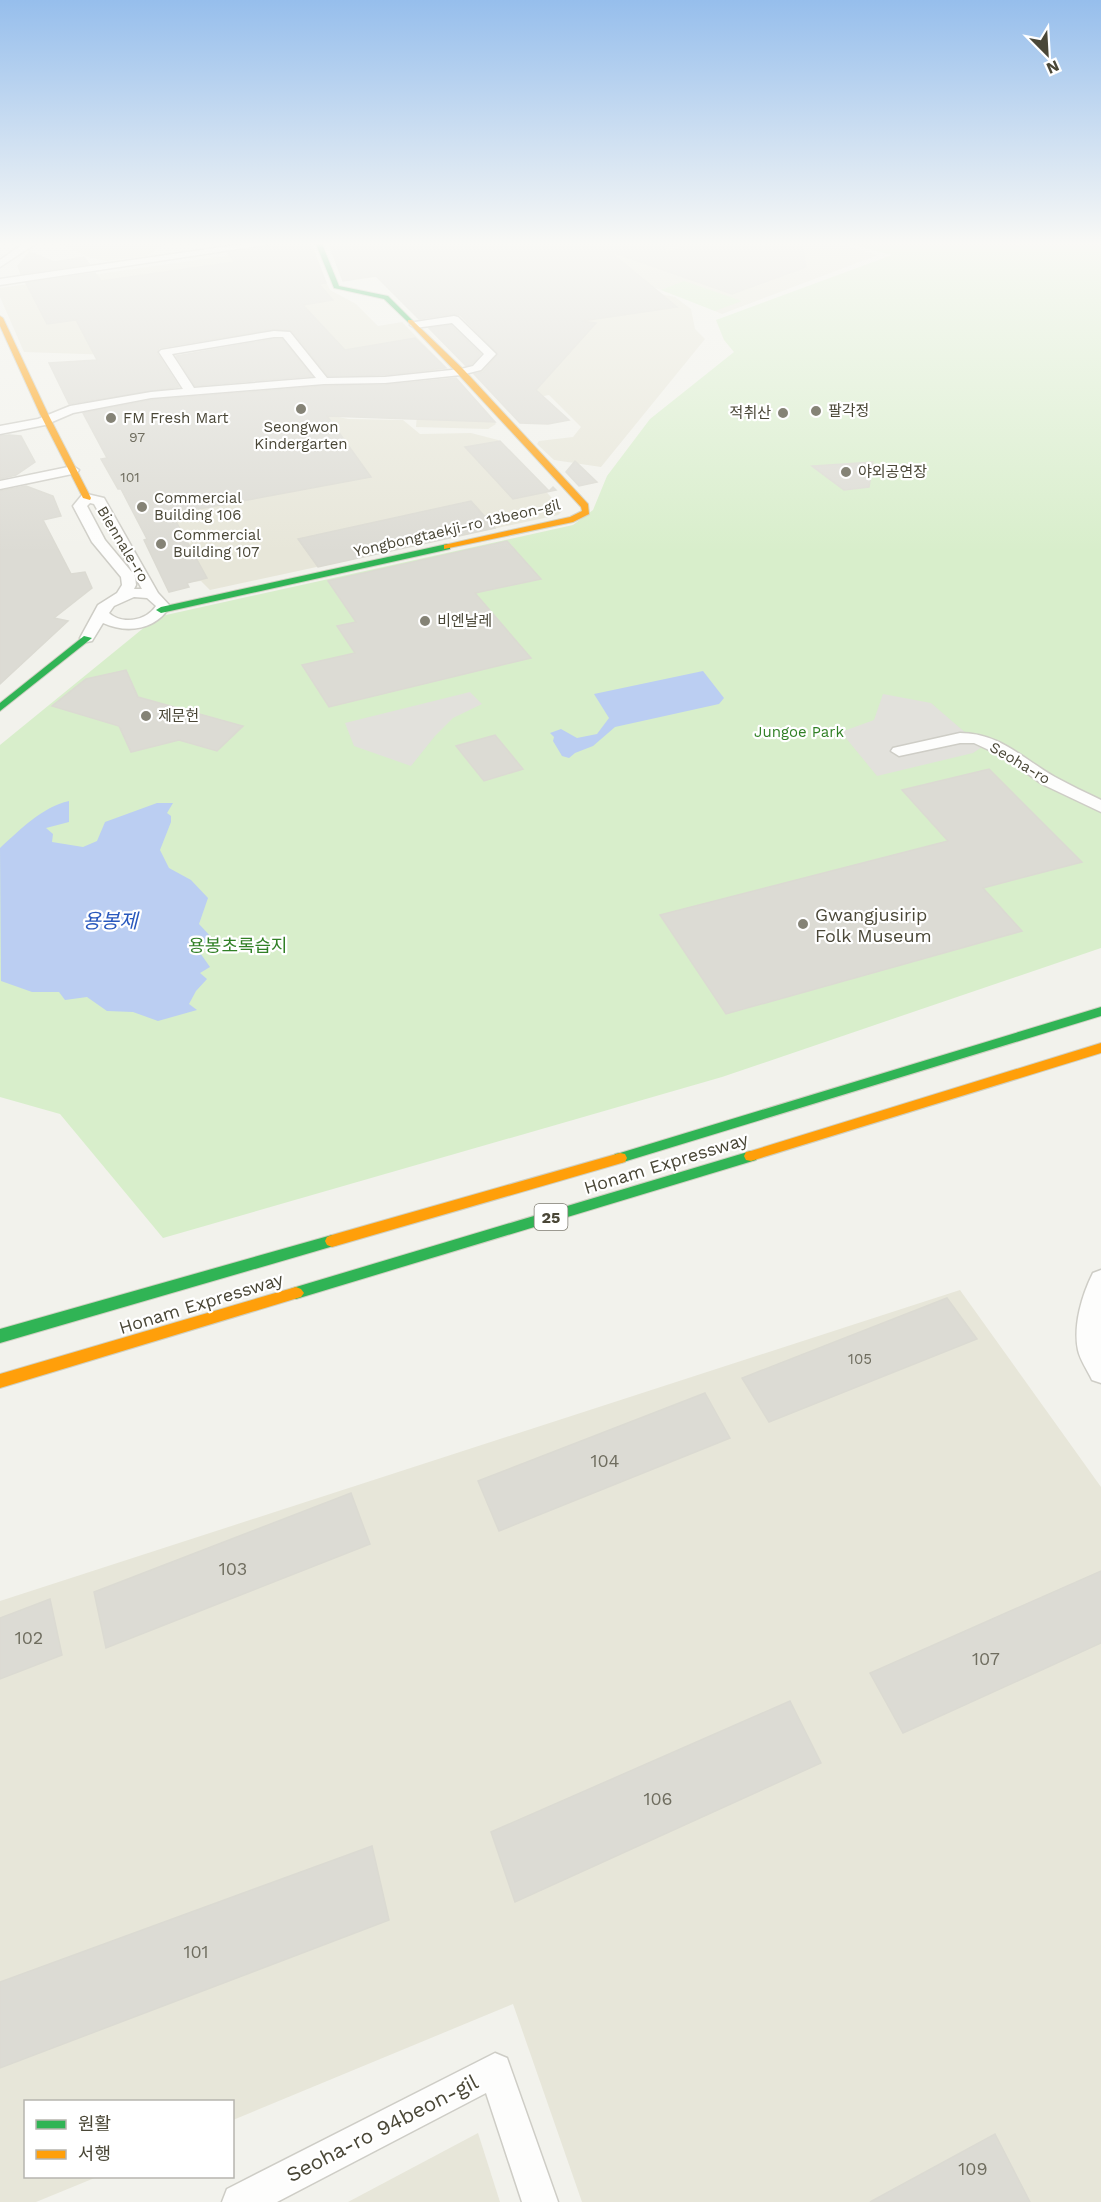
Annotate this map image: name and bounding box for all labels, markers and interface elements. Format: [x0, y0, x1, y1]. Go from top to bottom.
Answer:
north arrow [1017, 24, 1077, 84]
text: N [1044, 56, 1062, 78]
marker: Seongwon Kindergarten [294, 402, 308, 416]
place label: 팔각정 [828, 402, 869, 420]
place label: 적취산 [730, 404, 771, 422]
marker: 팔각정 [809, 404, 823, 418]
marker: 적취산 [776, 406, 790, 420]
place label: FM Fresh Mart [123, 409, 229, 427]
marker: FM Fresh Mart [104, 411, 118, 425]
place label: Seongwon Kindergarten [254, 418, 348, 453]
house number: 97 [129, 429, 145, 445]
place label: 야외공연장 [858, 463, 927, 481]
marker: 야외공연장 [839, 465, 853, 479]
house number: 101 [120, 469, 140, 485]
place label: Commercial Building 106 [154, 489, 242, 524]
street label: Yongbongtaekji-ro 13beon-gil [352, 495, 563, 561]
marker: Commercial Building 106 [135, 500, 149, 514]
street label: Biennale-ro [93, 503, 153, 585]
place label: Commercial Building 107 [173, 526, 261, 561]
marker: Commercial Building 107 [154, 537, 168, 551]
place label: 비엔날레 [437, 612, 492, 630]
marker: 비엔날레 [418, 614, 432, 628]
place label: 제문헌 [158, 707, 199, 725]
marker: 제문헌 [139, 709, 153, 723]
park label: Jungoe Park [754, 723, 844, 741]
street label: Seoha-ro [987, 738, 1053, 788]
place label: Gwangjusirip Folk Museum [815, 904, 932, 946]
water label: 용봉제 [82, 909, 140, 933]
marker: Gwangjusirip Folk Museum [796, 917, 810, 931]
park label: 용봉초록습지 [188, 935, 288, 956]
street label: Honam Expressway [581, 1128, 751, 1198]
road number: 25 [534, 1204, 568, 1230]
street label: Honam Expressway [116, 1268, 286, 1338]
house number: 105 [848, 1350, 872, 1368]
house number: 104 [590, 1450, 620, 1471]
house number: 103 [219, 1558, 247, 1579]
house number: 102 [15, 1627, 43, 1648]
house number: 107 [972, 1648, 1000, 1669]
house number: 106 [643, 1788, 673, 1809]
house number: 101 [183, 1941, 209, 1962]
street label: Seoha-ro 94beon-gil [282, 2068, 483, 2187]
legend [24, 2100, 234, 2178]
text: 원활 [78, 2113, 111, 2134]
text: 서행 [78, 2143, 111, 2164]
house number: 109 [958, 2158, 988, 2179]

